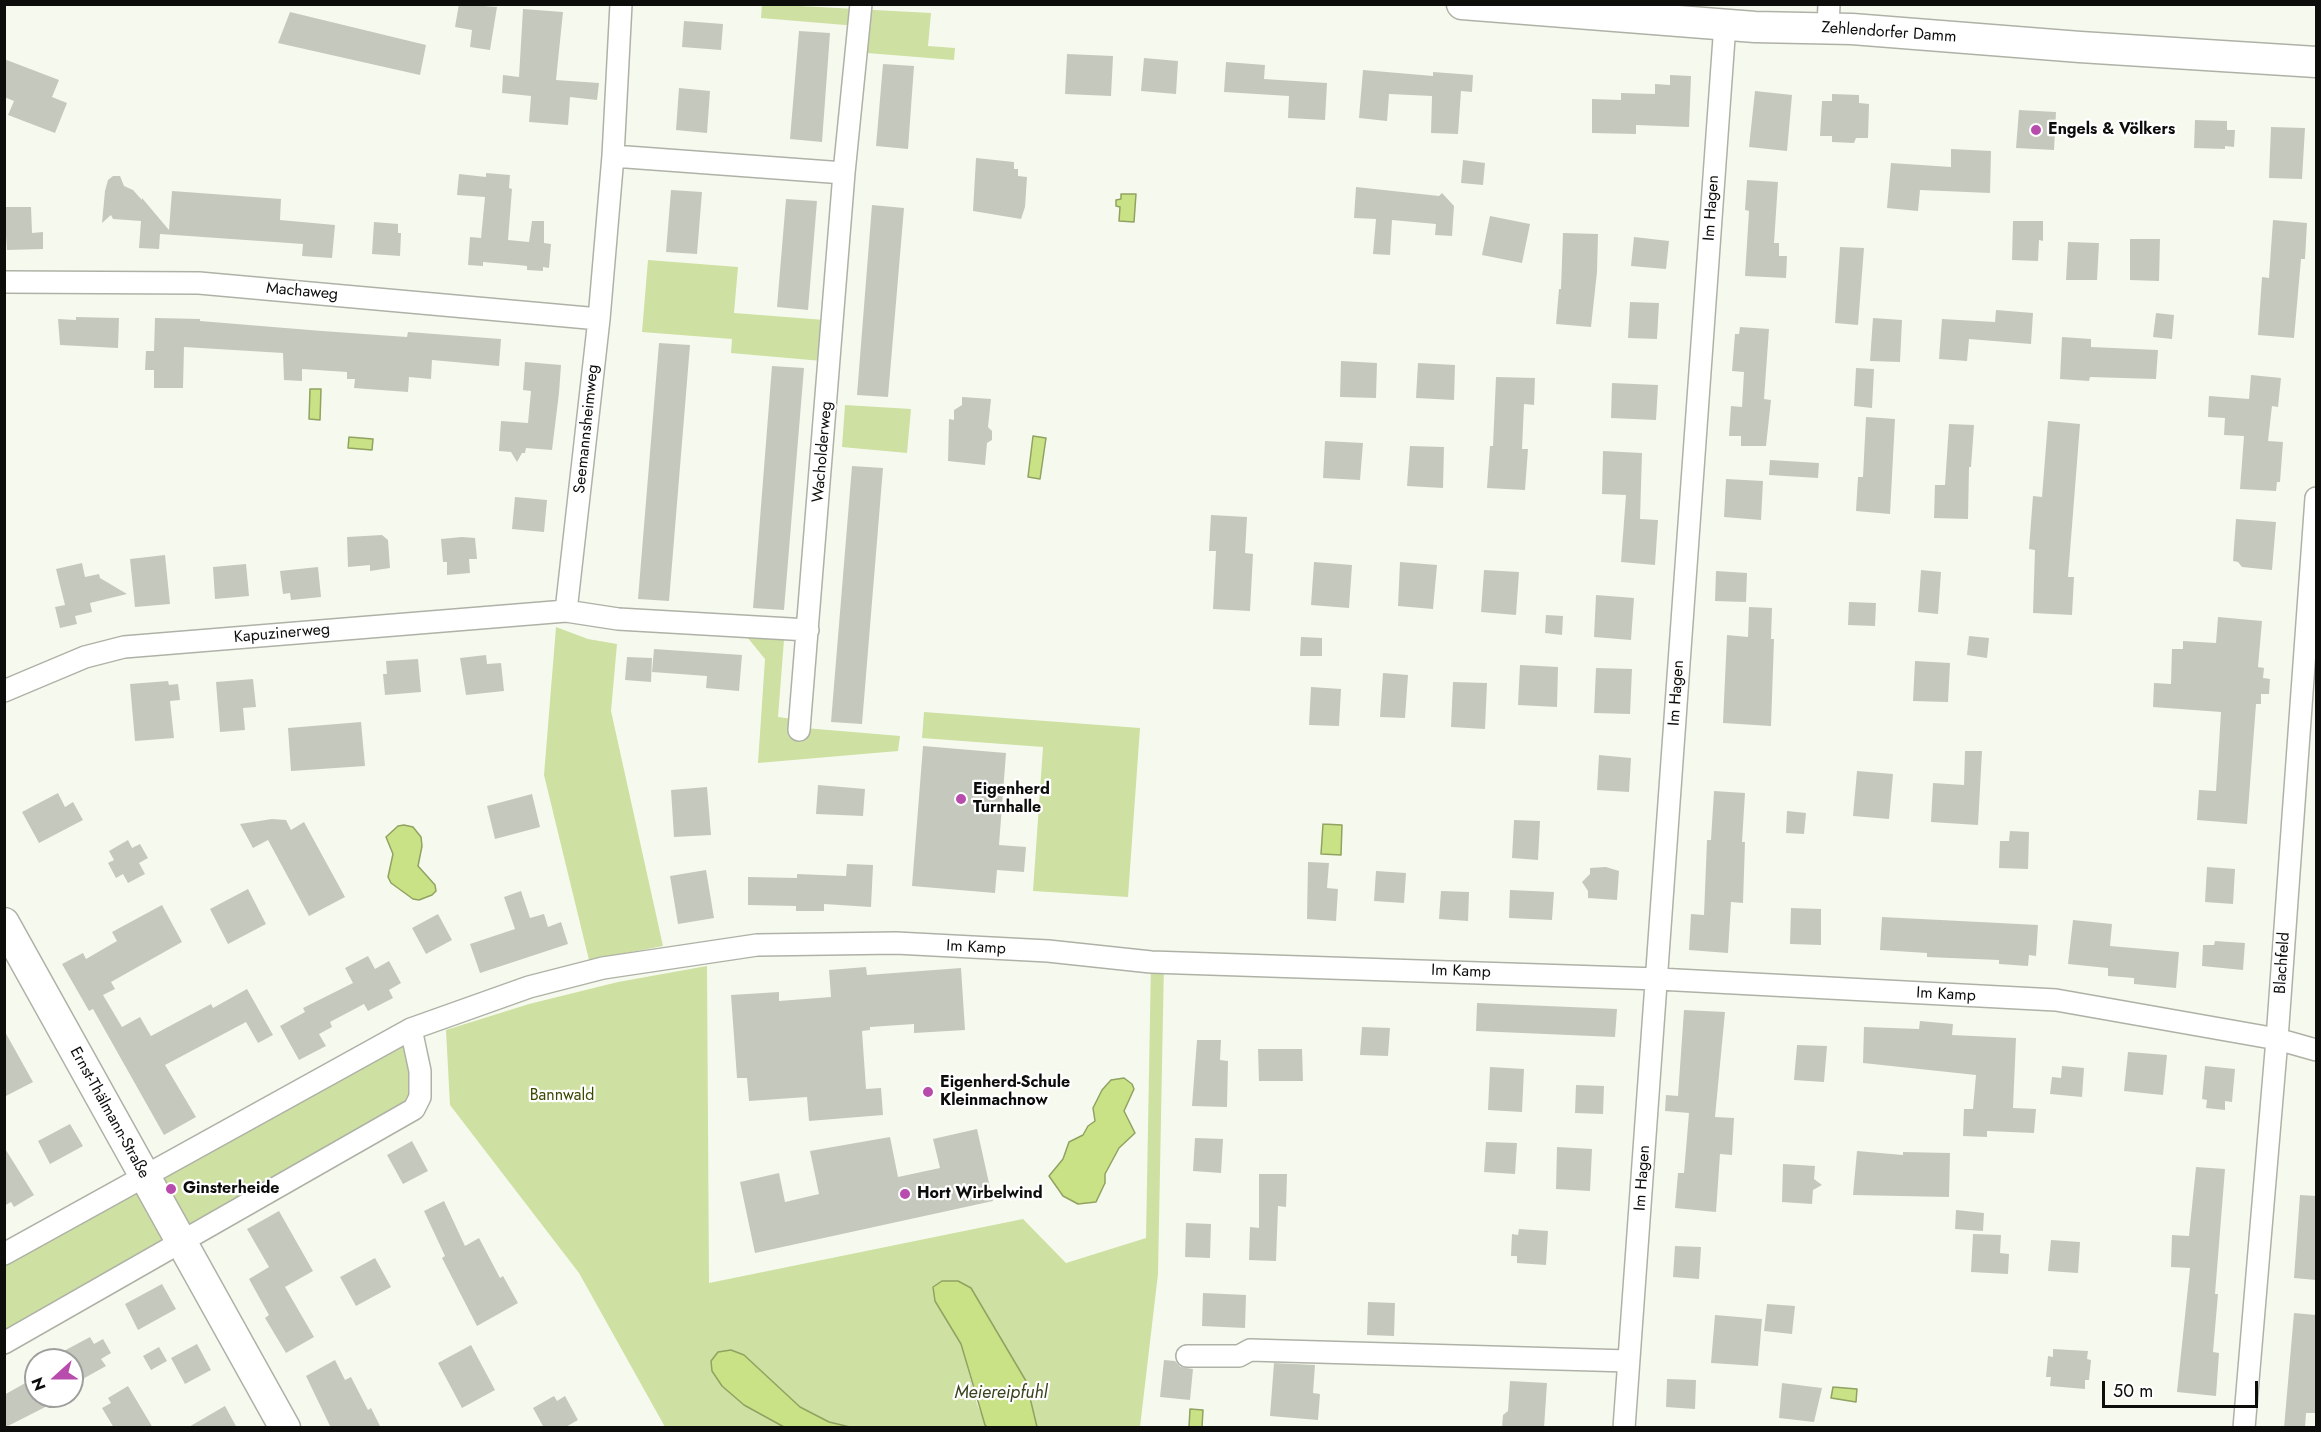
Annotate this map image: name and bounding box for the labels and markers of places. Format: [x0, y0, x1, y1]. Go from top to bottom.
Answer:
place label: Engels & Völkers [2048, 120, 2175, 140]
marker: Engels & Völkers [2029, 123, 2043, 137]
place label: Eigenherd Turnhalle [973, 780, 1050, 818]
marker: Eigenherd Turnhalle [954, 792, 968, 806]
place label: Eigenherd-Schule Kleinmachnow [940, 1073, 1070, 1111]
marker: Eigenherd-Schule Kleinmachnow [921, 1085, 935, 1099]
place label: Ginsterheide [183, 1179, 279, 1199]
marker: Ginsterheide [164, 1182, 178, 1196]
place label: Hort Wirbelwind [917, 1184, 1043, 1204]
marker: Hort Wirbelwind [898, 1187, 912, 1201]

